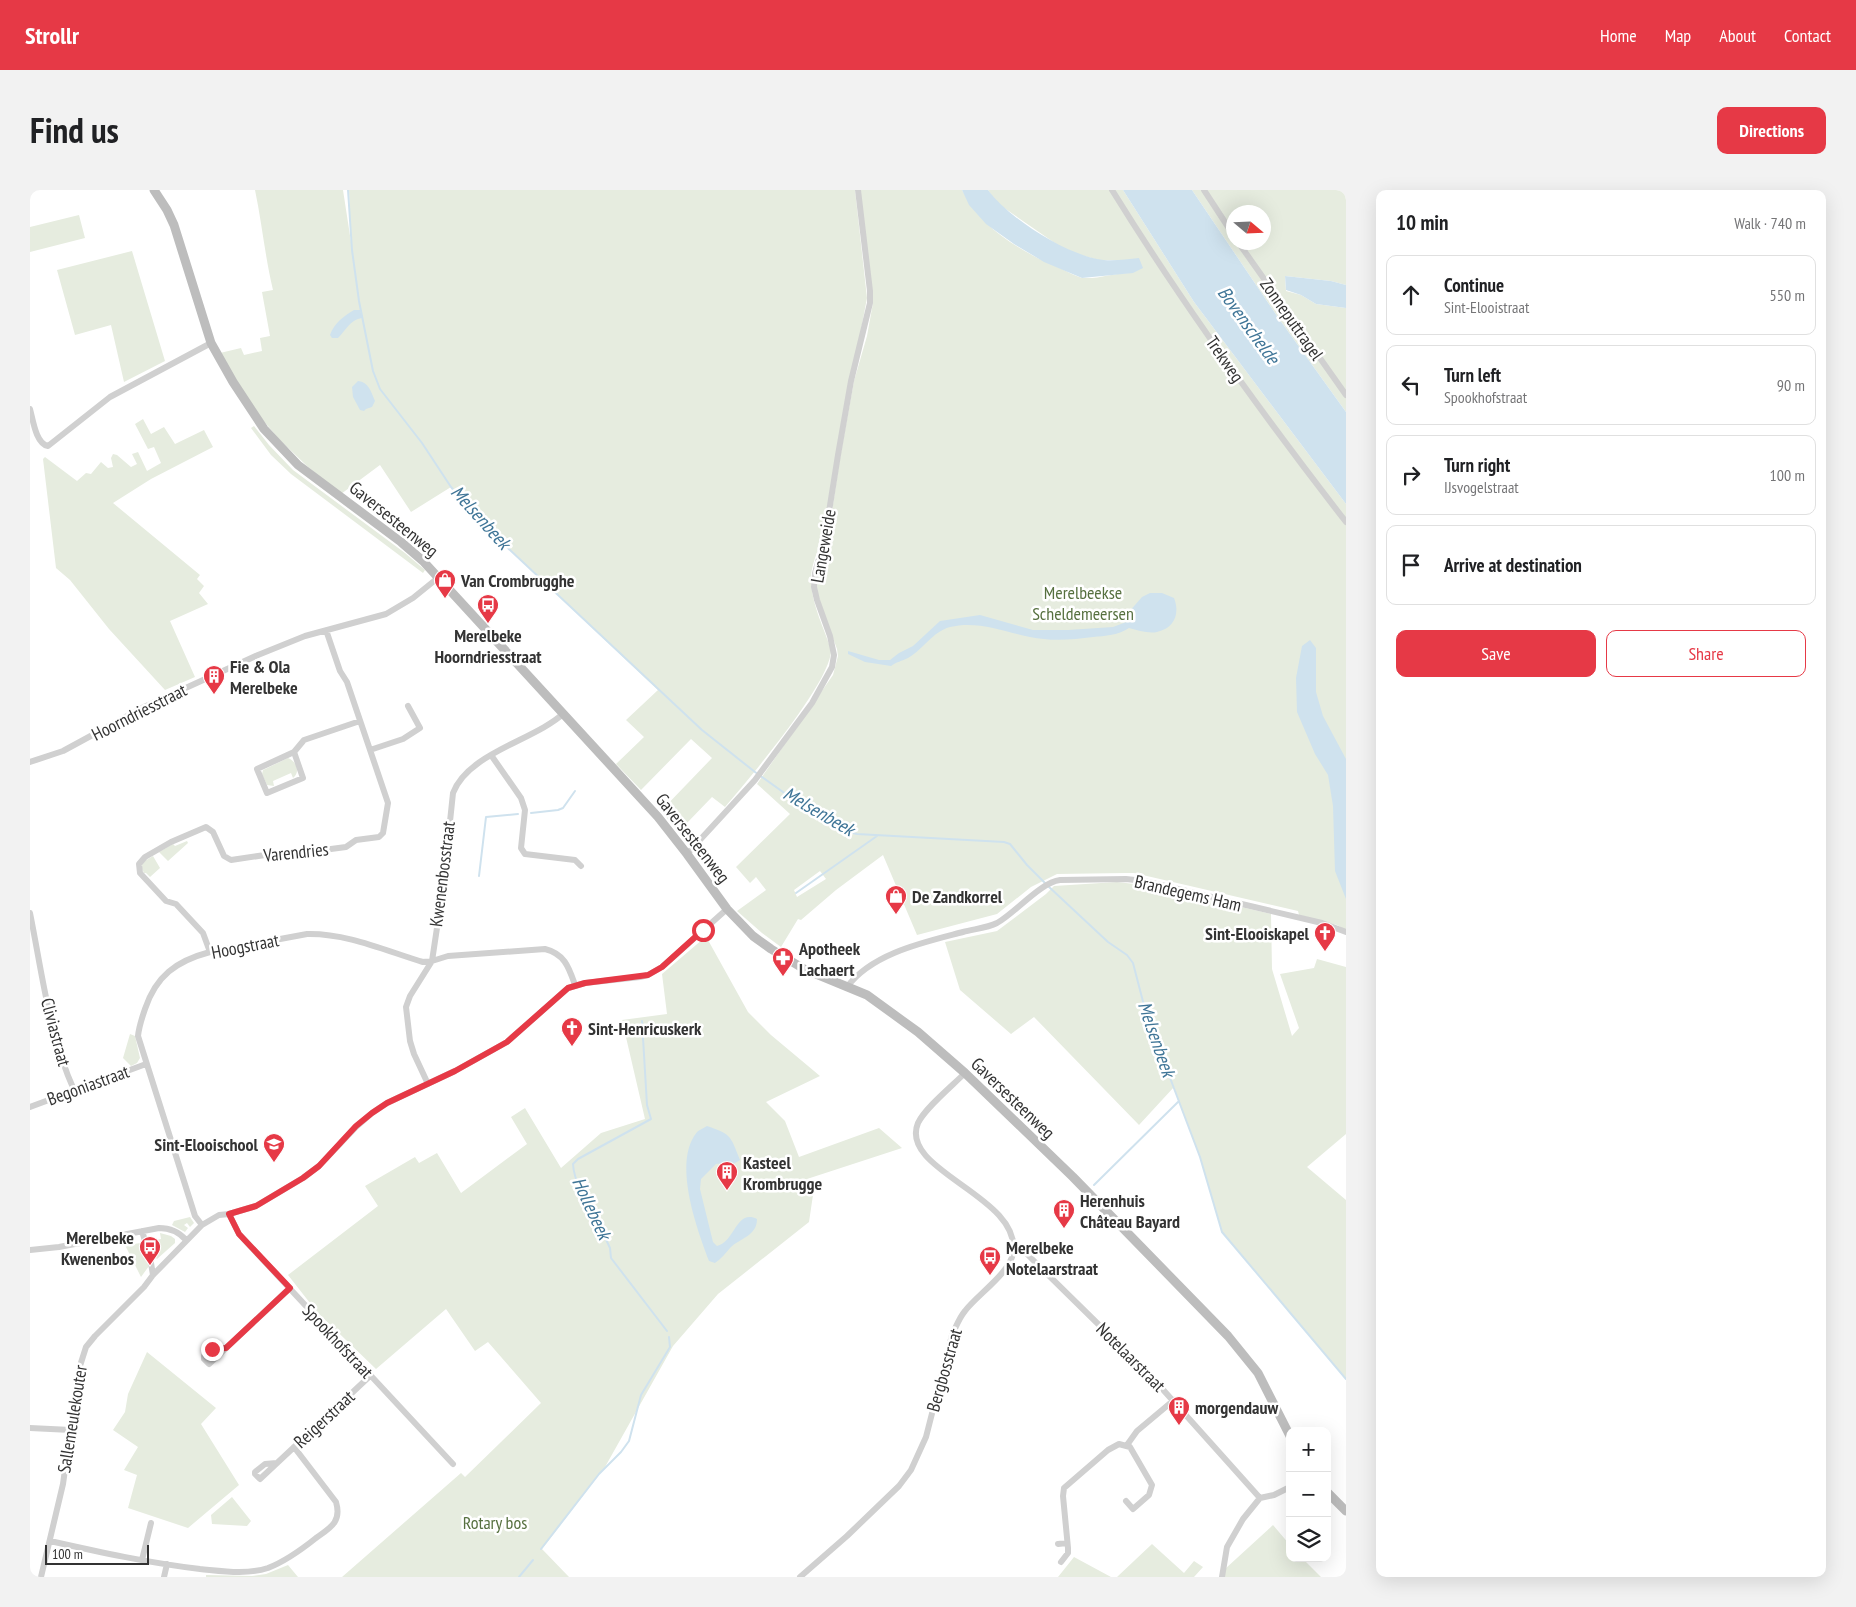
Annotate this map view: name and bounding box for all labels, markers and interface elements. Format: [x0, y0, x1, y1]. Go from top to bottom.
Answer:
text: Strollr [25, 20, 79, 51]
text: Home [1600, 24, 1637, 47]
text: Map [1665, 24, 1691, 47]
text: About [1719, 24, 1756, 47]
text: Contact [1784, 24, 1831, 47]
text: Find us [30, 107, 119, 153]
button: Directions [1717, 107, 1826, 154]
north arrow [1226, 205, 1271, 250]
text: 10 min [1396, 209, 1448, 236]
text: Walk · 740 m [1734, 213, 1806, 233]
street label: Zonneputtragel [1255, 273, 1329, 365]
text: Continue [1444, 273, 1504, 297]
water label: Bovenschelde [1213, 281, 1286, 370]
icon: ahead [1397, 281, 1425, 309]
text: 550 m [1770, 285, 1805, 305]
text: Sint-Elooistraat [1444, 297, 1529, 317]
street label: Trekweg [1201, 331, 1249, 387]
text: Turn left [1444, 363, 1501, 387]
icon: left [1397, 371, 1425, 399]
text: 90 m [1777, 375, 1805, 395]
text: Spookhofstraat [1444, 387, 1527, 407]
text: Turn right [1444, 453, 1510, 477]
icon: right [1397, 461, 1425, 489]
text: 100 m [1770, 465, 1805, 485]
street label: Gaversesteenweg [345, 476, 443, 562]
text: IJsvogelstraat [1444, 477, 1519, 497]
water label: Melsenbeek [446, 480, 518, 556]
street label: Langeweide [805, 507, 841, 585]
icon: arrive [1397, 551, 1425, 579]
text: Arrive at destination [1444, 553, 1582, 577]
shop icon: Van Crombrugghe [433, 568, 457, 599]
place label: Van Crombrugghe [460, 569, 575, 592]
park label: Merelbeekse Scheldemeersen [1032, 581, 1134, 625]
bus stop icon: Merelbeke Hoorndriesstraat [476, 593, 500, 624]
place label: Merelbeke Hoorndriesstraat [434, 624, 542, 668]
button: Save [1396, 630, 1596, 677]
button: Share [1606, 630, 1806, 677]
place label: Fie & Ola Merelbeke [230, 655, 298, 699]
building icon: Fie & Ola Merelbeke [202, 664, 226, 695]
street label: Hoorndriesstraat [88, 678, 190, 746]
water label: Melsenbeek [779, 781, 861, 842]
street label: Gaversesteenweg [651, 788, 735, 888]
street label: Kwenenbosstraat [424, 820, 460, 928]
street label: Varendries [261, 837, 330, 867]
street label: Brandegems Ham [1132, 870, 1244, 916]
shop icon: De Zandkorrel [884, 884, 908, 915]
place label: De Zandkorrel [912, 885, 1003, 908]
route start [692, 919, 715, 942]
church icon: Sint-Elooiskapel [1313, 921, 1337, 952]
place label: Sint-Elooiskapel [1205, 922, 1310, 945]
street label: Hoogstraat [209, 928, 281, 964]
place label: Apotheek Lachaert [798, 937, 861, 981]
pharmacy icon: Apotheek Lachaert [771, 946, 795, 977]
street label: Cliviastraat [36, 995, 76, 1069]
water label: Melsenbeek [1133, 998, 1182, 1082]
church icon: Sint-Henricuskerk [560, 1016, 584, 1047]
place label: Sint-Henricuskerk [588, 1017, 702, 1040]
street label: Gaversesteenweg [966, 1052, 1060, 1144]
street label: Begoniastraat [44, 1060, 132, 1110]
school or university icon: Sint-Elooischool [262, 1132, 286, 1163]
place label: Sint-Elooischool [154, 1133, 259, 1156]
place label: Kasteel Krombrugge [743, 1151, 823, 1195]
building icon: Kasteel Krombrugge [715, 1160, 739, 1191]
water label: Hollebeek [567, 1173, 618, 1245]
place label: Herenhuis Château Bayard [1080, 1189, 1180, 1233]
building icon: Herenhuis Château Bayard [1052, 1198, 1076, 1229]
place label: Merelbeke Kwenenbos [61, 1226, 134, 1270]
bus stop icon: Merelbeke Kwenenbos [138, 1235, 162, 1266]
place label: Merelbeke Notelaarstraat [1006, 1236, 1099, 1280]
bus stop icon: Merelbeke Notelaarstraat [978, 1245, 1002, 1276]
street label: Spookhofstraat [298, 1299, 378, 1383]
street label: Notelaarstraat [1092, 1318, 1170, 1396]
street label: Bergbosstraat [921, 1326, 967, 1414]
route end [201, 1338, 224, 1361]
street label: Sallemeulekouter [52, 1363, 92, 1475]
street label: Reigerstraat [289, 1385, 359, 1453]
building icon: morgendauw [1167, 1395, 1191, 1426]
place label: morgendauw [1195, 1396, 1278, 1419]
map controls [1286, 1427, 1331, 1562]
button: + [1286, 1427, 1331, 1472]
button: − [1286, 1472, 1331, 1517]
park label: Rotary bos [463, 1511, 527, 1534]
button: layers [1286, 1517, 1331, 1562]
scale bar [45, 1542, 149, 1565]
text: 100 m [52, 1545, 83, 1563]

